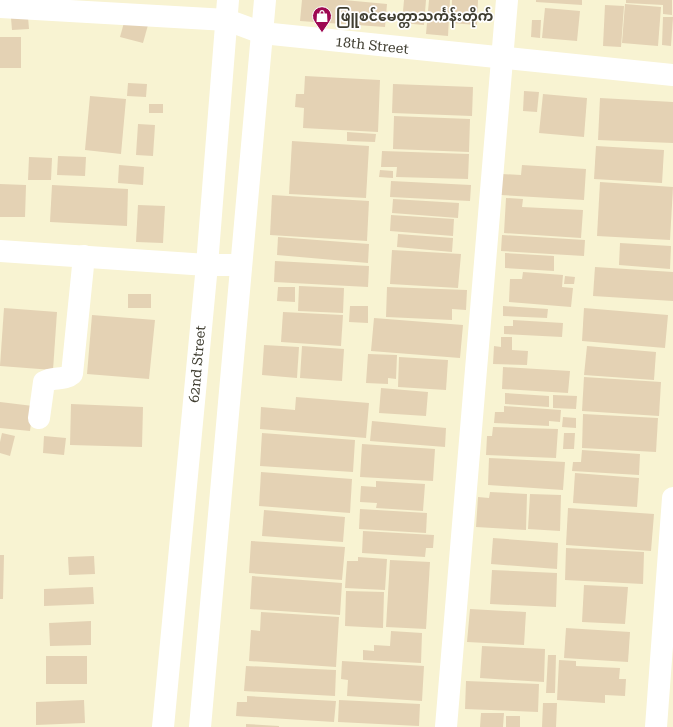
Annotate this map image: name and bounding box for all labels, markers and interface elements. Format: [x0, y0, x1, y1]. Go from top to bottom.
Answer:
shop icon: ဖြူစင်မေတ္တာသင်္ကန်းတိုက် [311, 5, 333, 33]
place label: ဖြူစင်မေတ္တာသင်္ကန်းတိုက် [336, 6, 493, 28]
street label: 18th Street [335, 33, 409, 57]
street label: 62nd Street [186, 325, 208, 403]

